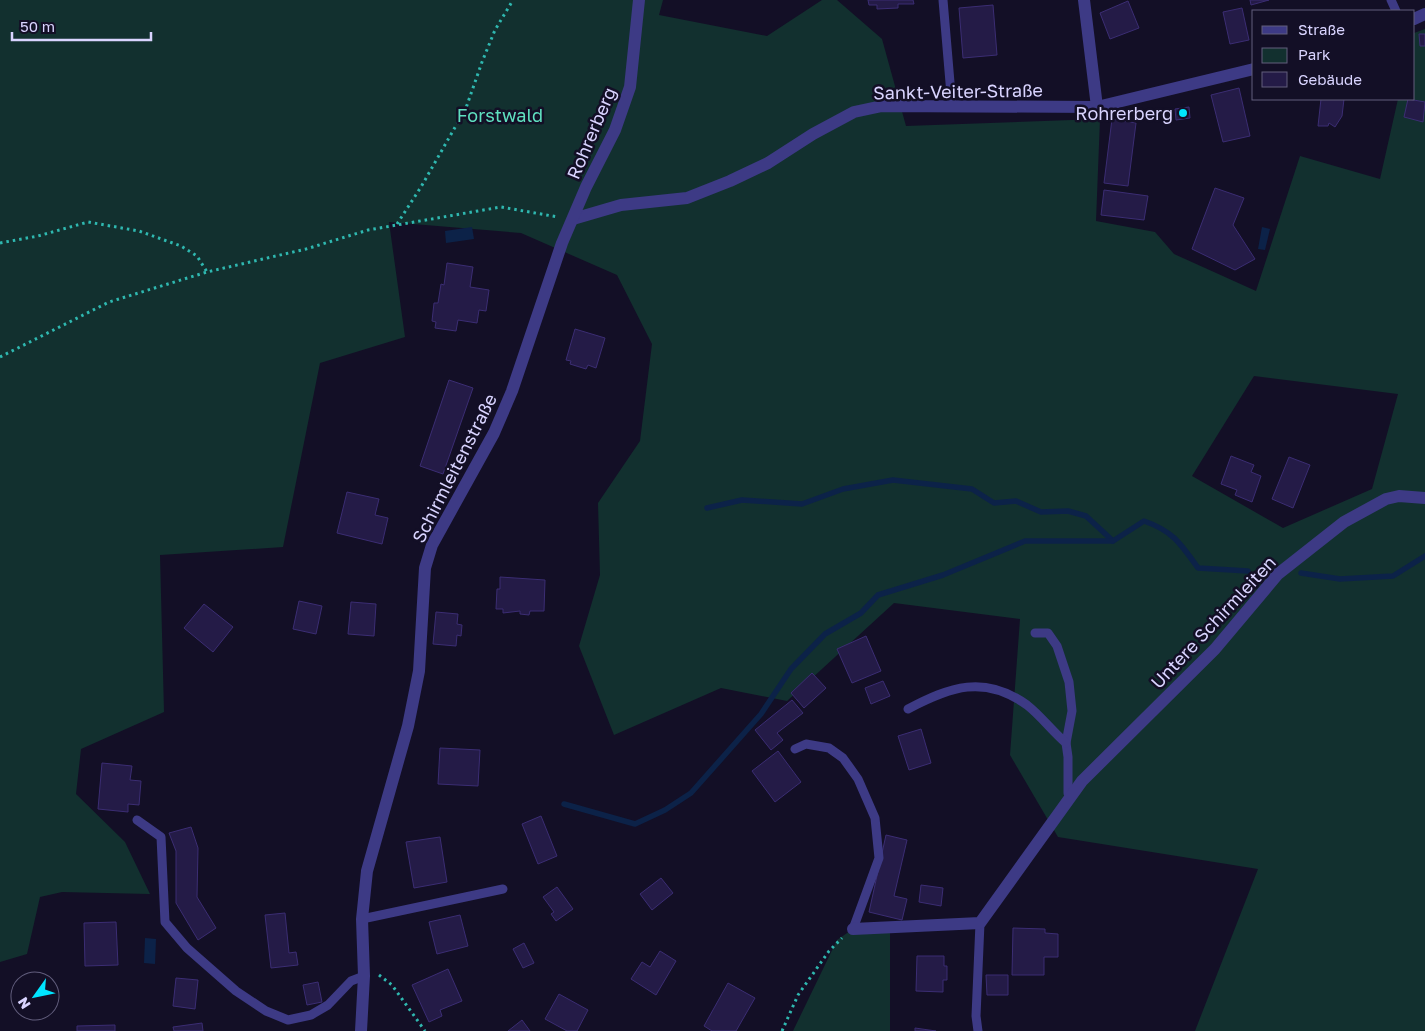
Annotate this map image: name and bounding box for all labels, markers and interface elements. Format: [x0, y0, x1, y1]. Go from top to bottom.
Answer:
scale bar [12, 10, 151, 42]
legend [1252, 10, 1415, 100]
text: 50 m [20, 17, 55, 35]
text: Straße [1298, 20, 1345, 38]
text: Park [1298, 45, 1331, 63]
text: Gebäude [1298, 70, 1362, 88]
street label: Sankt-Veiter-Straße [873, 79, 1043, 103]
street label: Rohrerberg [562, 84, 620, 182]
place label: Rohrerberg [1075, 102, 1173, 124]
park label: Forstwald [457, 104, 543, 126]
marker: Rohrerberg [1177, 107, 1189, 119]
street label: Schirmleitenstraße [407, 390, 501, 546]
street label: Untere Schirmleiten [1146, 551, 1280, 693]
north arrow [10, 971, 60, 1021]
text: N [14, 994, 34, 1012]

